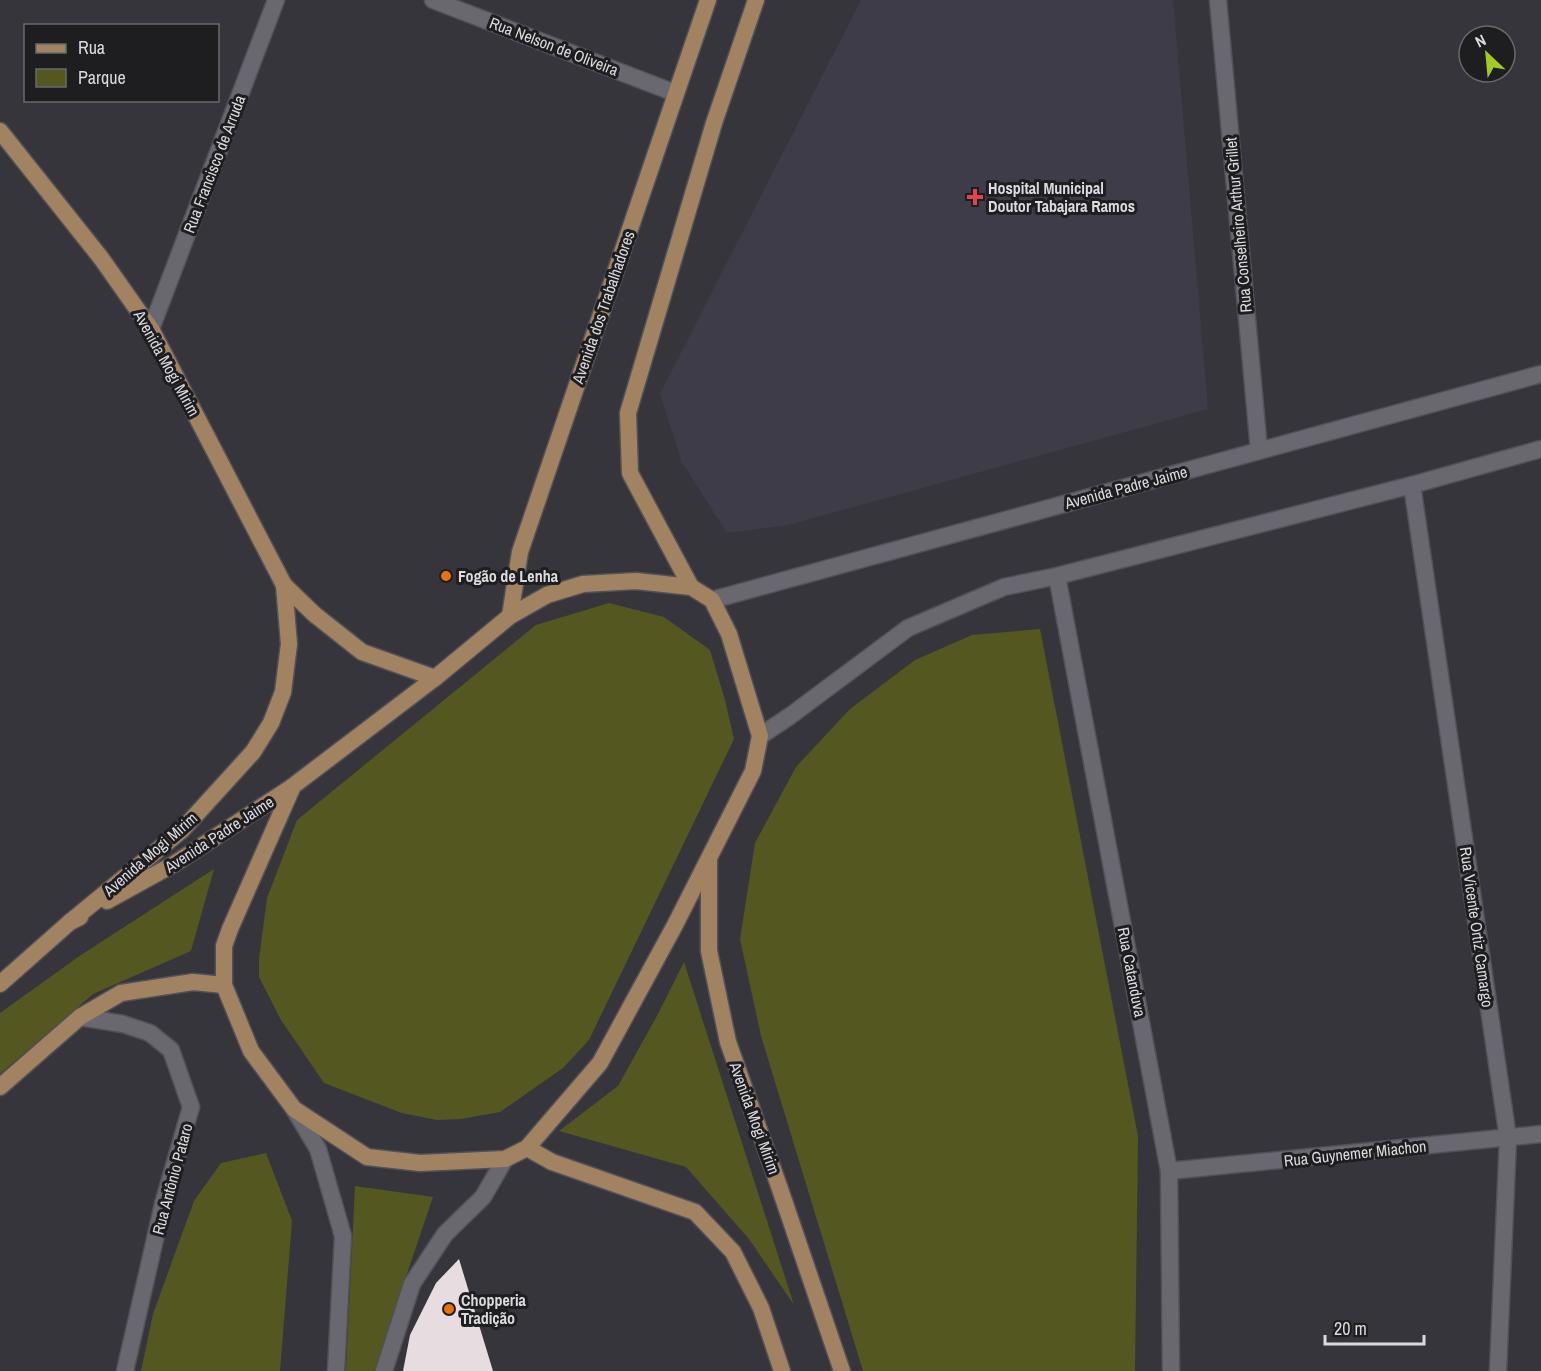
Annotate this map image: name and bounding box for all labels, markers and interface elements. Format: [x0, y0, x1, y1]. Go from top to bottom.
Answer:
street label: Rua Nelson de Oliveira [486, 11, 622, 81]
legend [24, 24, 219, 102]
north arrow [1457, 24, 1517, 84]
text: N [1471, 29, 1490, 52]
text: Rua [78, 35, 105, 60]
text: Parque [78, 65, 126, 90]
street label: Rua Francisco de Arruda [178, 91, 251, 236]
street label: Rua Conselheiro Arthur Grillet [1219, 136, 1257, 313]
place label: Hospital Municipal Doutor Tabajara Ramos [988, 177, 1135, 217]
marker: Hospital Municipal Doutor Tabajara Ramos [966, 188, 984, 206]
street label: Avenida dos Trabalhadores [566, 228, 639, 387]
street label: Avenida Mogi Mirim [128, 305, 205, 420]
street label: Avenida Padre Jaime [1061, 460, 1190, 514]
place label: Fogão de Lenha [458, 565, 559, 587]
marker: Fogão de Lenha [439, 569, 453, 583]
street label: Avenida Padre Jaime [159, 790, 278, 878]
street label: Avenida Mogi Mirim [98, 807, 202, 902]
street label: Rua Vicente Ortiz Camargo [1455, 845, 1499, 1009]
street label: Rua Catanduva [1113, 925, 1152, 1020]
street label: Avenida Mogi Mirim [724, 1058, 785, 1177]
street label: Rua Antônio Pataro [147, 1121, 197, 1237]
street label: Rua Guynemer Miachon [1283, 1135, 1427, 1171]
place label: Chopperia Tradição [461, 1289, 527, 1329]
marker: Chopperia Tradição [442, 1302, 456, 1316]
scale bar [1325, 1308, 1424, 1346]
text: 20 m [1334, 1316, 1367, 1341]

